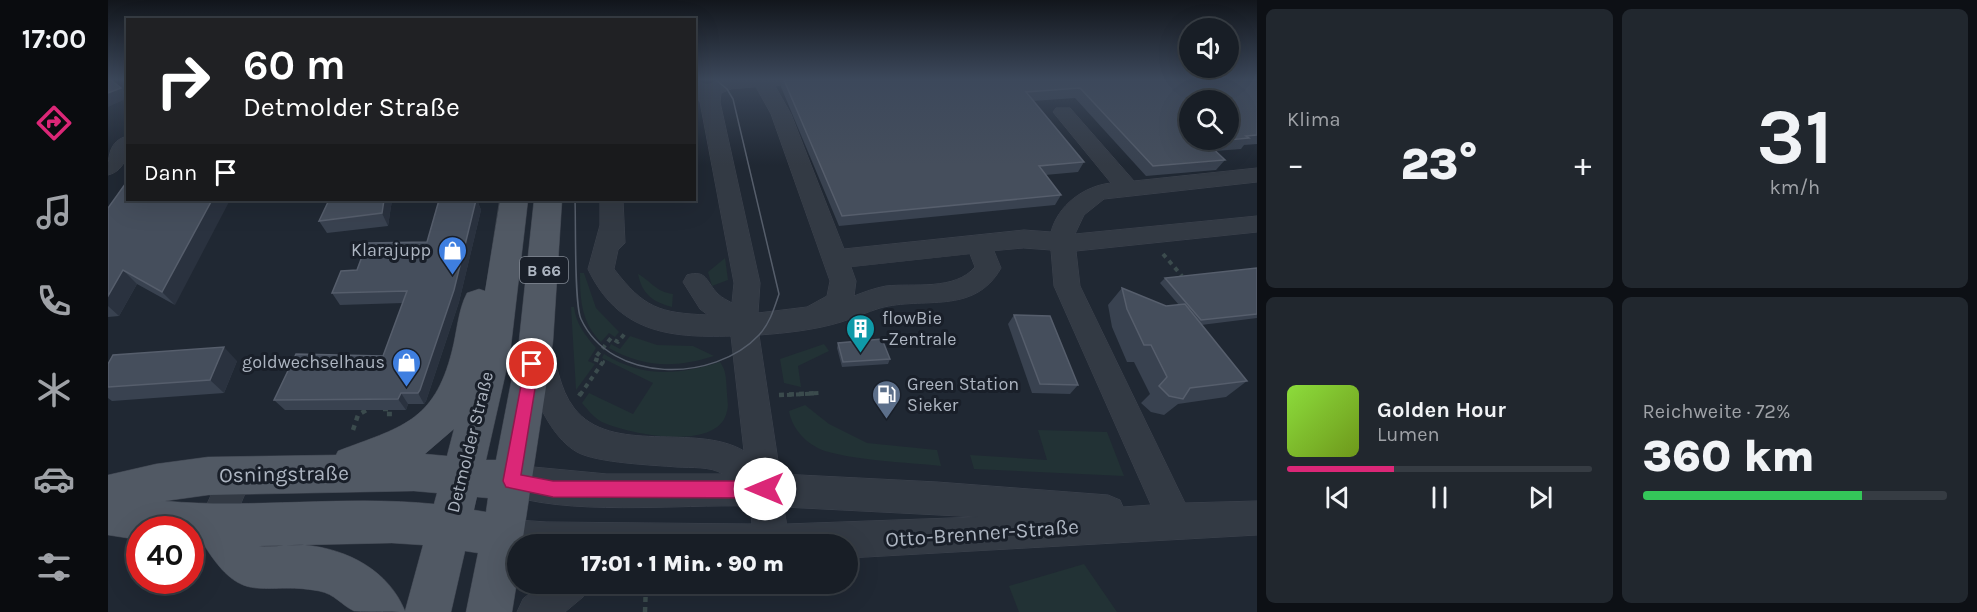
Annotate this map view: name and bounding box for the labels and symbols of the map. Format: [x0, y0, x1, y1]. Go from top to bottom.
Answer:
shop icon: Klarajupp [436, 234, 468, 276]
place label: Klarajupp [351, 239, 431, 261]
road number: B 66 [520, 257, 568, 283]
place label: flowBie -Zentrale [882, 307, 957, 350]
building icon: flowBie -Zentrale [845, 312, 877, 354]
pin [506, 338, 557, 389]
shop icon: goldwechselhaus [390, 346, 422, 388]
place label: goldwechselhaus [242, 351, 385, 373]
street label: Detmolder Straße [442, 369, 498, 515]
place label: Green Station Sieker [907, 373, 1019, 416]
fuel station icon: Green Station Sieker [870, 378, 902, 420]
position arrow [733, 457, 797, 521]
street label: Osningstraße [219, 461, 349, 487]
street label: Otto-Brenner-Straße [884, 514, 1080, 552]
speed limit sign: 40 [126, 516, 204, 594]

